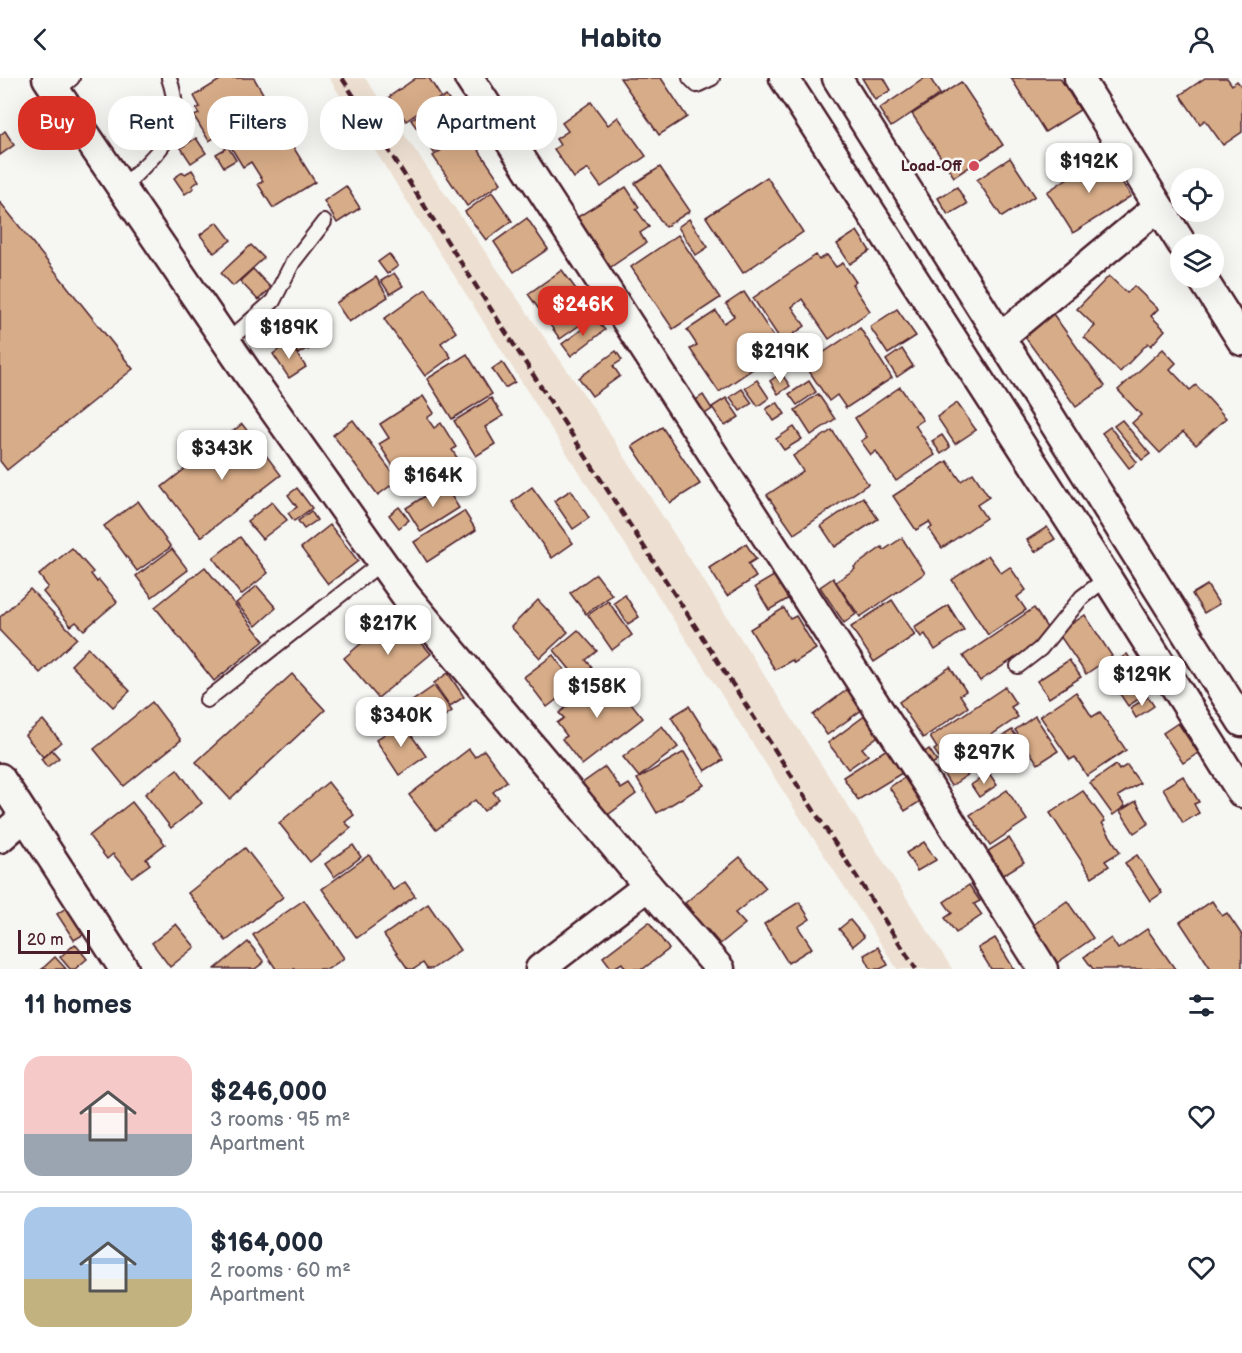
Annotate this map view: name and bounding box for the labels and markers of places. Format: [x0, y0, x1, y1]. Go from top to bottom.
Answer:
pin: $192K [1047, 143, 1131, 194]
place label: Load-Off [901, 157, 962, 176]
marker: Load-Off [967, 159, 981, 173]
pin: $246K [541, 286, 625, 337]
pin: $189K [247, 309, 331, 360]
pin: $219K [738, 333, 822, 384]
pin: $343K [180, 430, 264, 481]
pin: $164K [391, 457, 475, 508]
pin: $217K [346, 605, 430, 656]
pin: $129K [1100, 656, 1184, 707]
pin: $158K [555, 668, 639, 719]
pin: $340K [359, 697, 443, 748]
pin: $297K [942, 734, 1026, 785]

